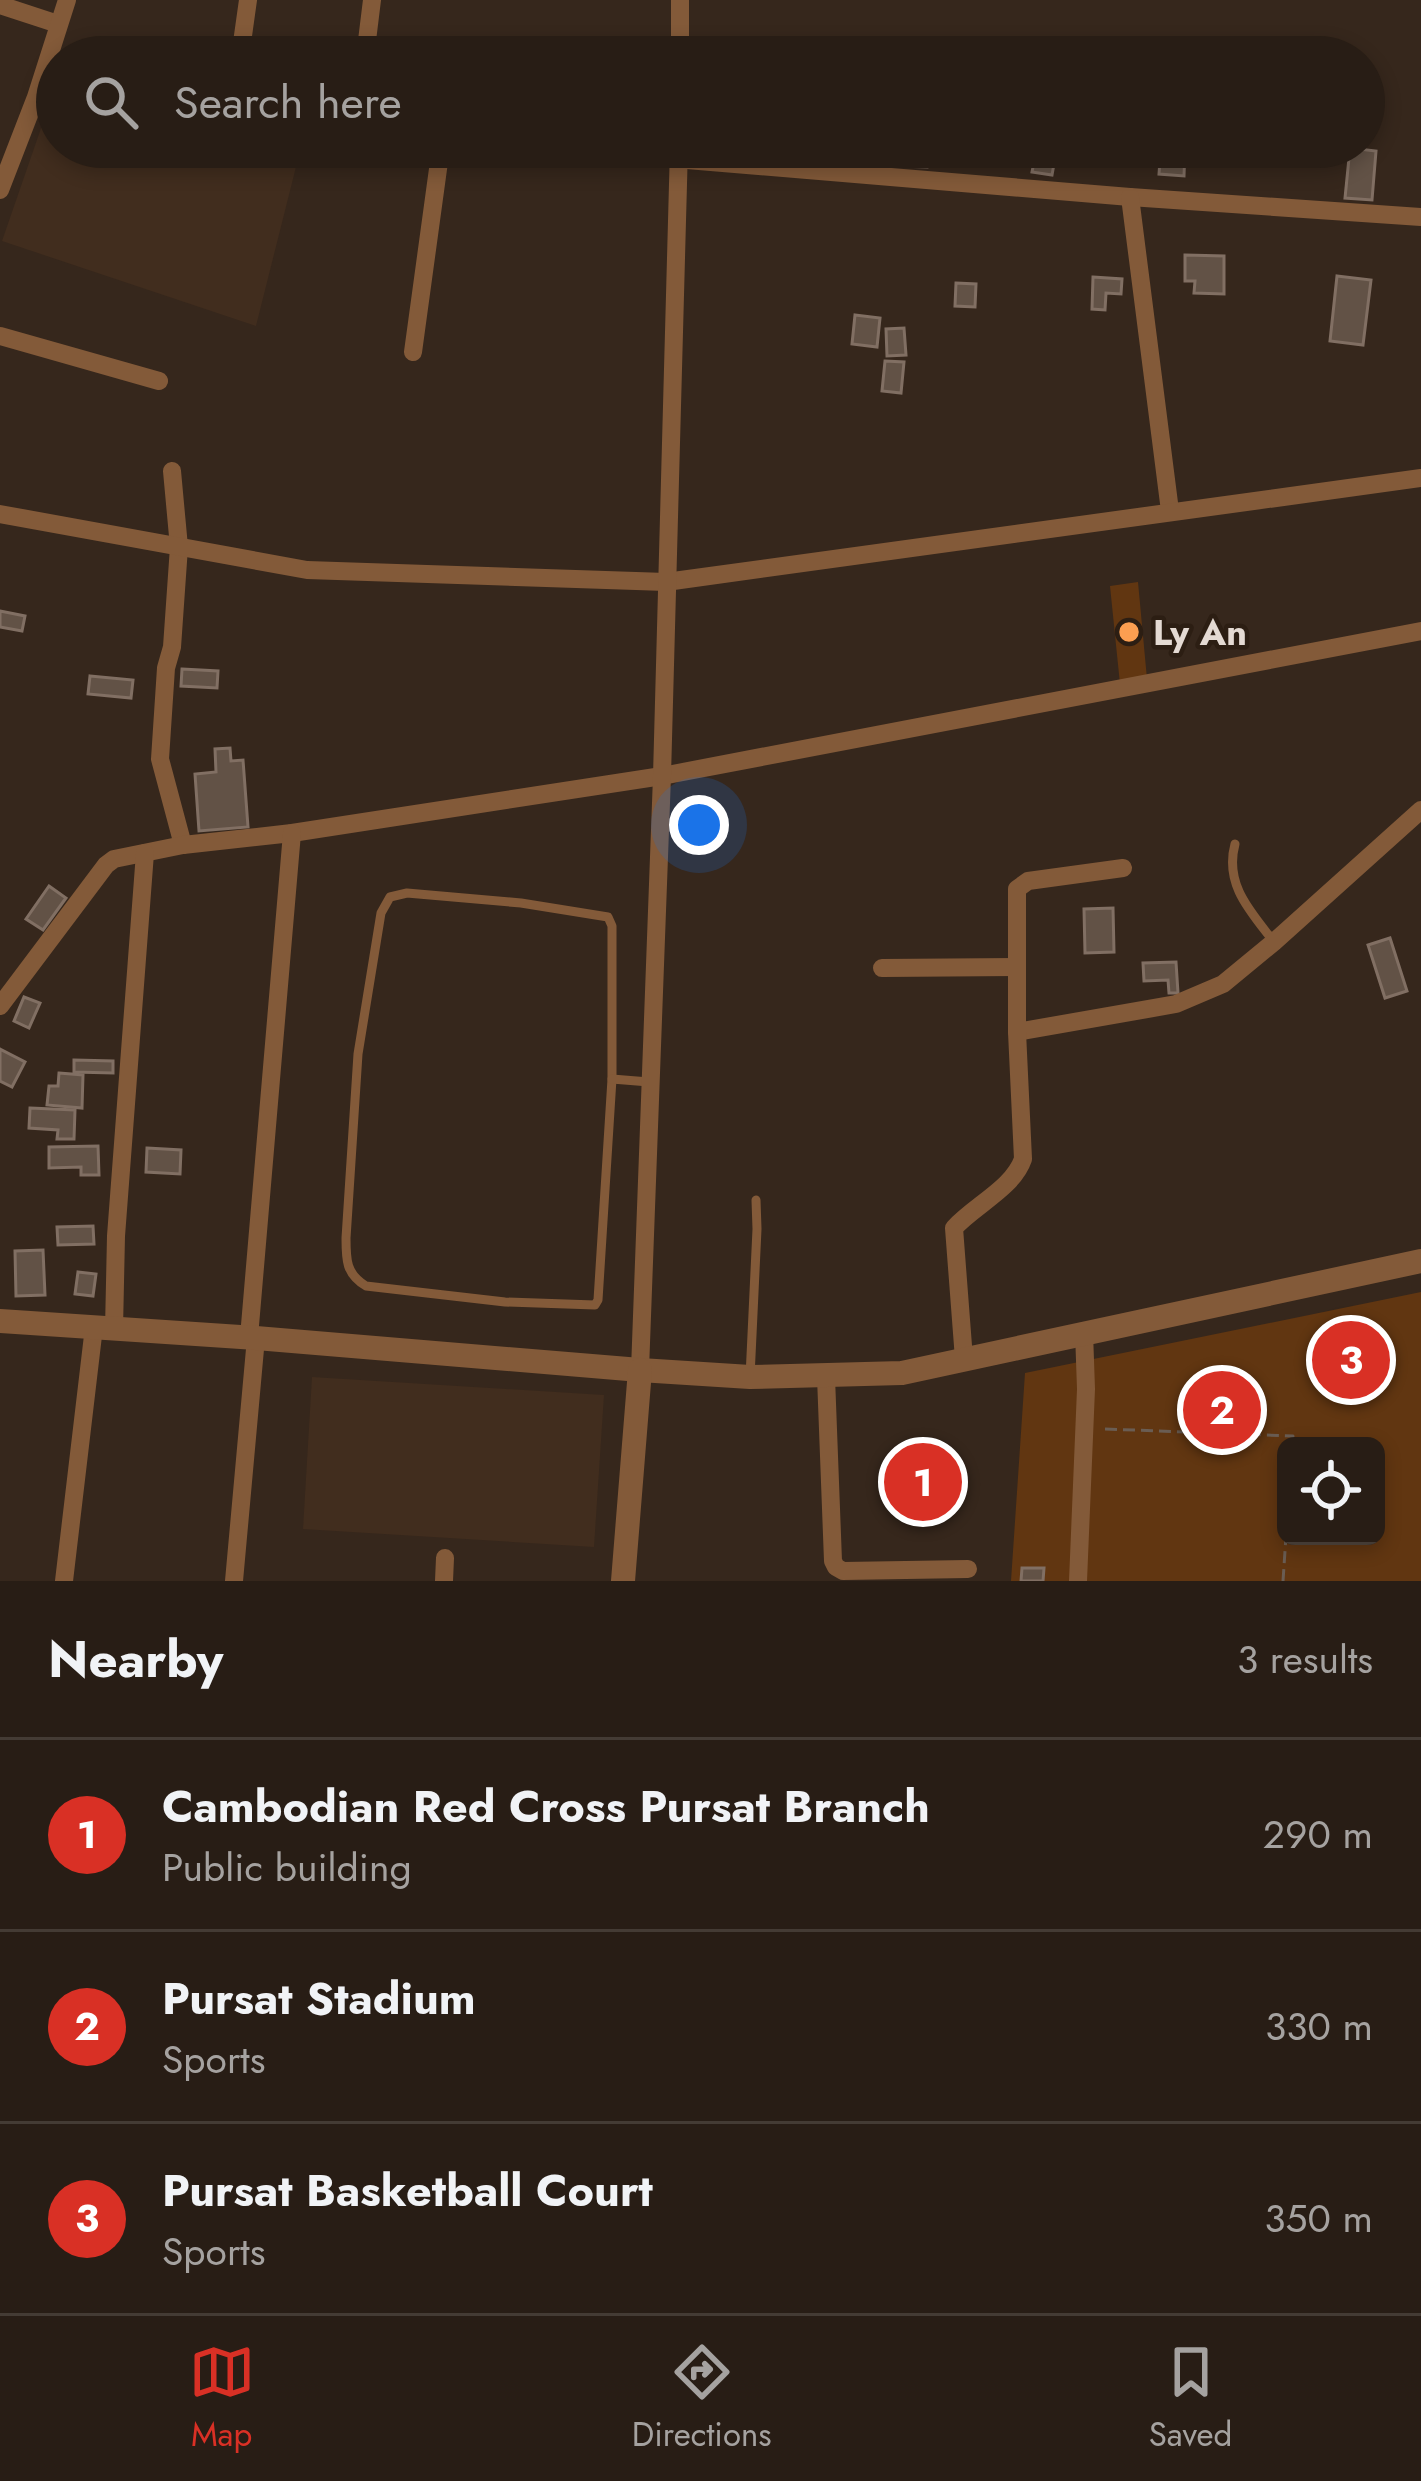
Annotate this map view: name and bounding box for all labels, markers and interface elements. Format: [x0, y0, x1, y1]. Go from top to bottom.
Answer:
search box [36, 36, 1385, 168]
icon: search [78, 69, 144, 135]
text: Search here [174, 70, 402, 135]
place label: Ly An [1153, 606, 1247, 658]
marker: Ly An [1116, 619, 1142, 645]
your location [669, 795, 729, 855]
pin: 3 [1312, 1315, 1390, 1405]
pin: 2 [1183, 1365, 1261, 1455]
pin: 1 [884, 1437, 962, 1527]
map controls [1277, 1437, 1385, 1545]
button: locate [1277, 1437, 1385, 1545]
text: Nearby [48, 1622, 223, 1696]
text: 3 results [1237, 1631, 1373, 1688]
text: Cambodian Red Cross Pursat Branch [162, 1774, 930, 1839]
text: 1 [77, 1806, 97, 1863]
text: 290 m [1263, 1806, 1373, 1863]
text: Public building [162, 1839, 412, 1896]
text: Pursat Stadium [162, 1966, 476, 2031]
text: 2 [74, 1998, 100, 2055]
text: 330 m [1265, 1998, 1373, 2055]
text: Sports [162, 2031, 265, 2088]
text: Pursat Basketball Court [162, 2158, 653, 2223]
text: 3 [75, 2190, 99, 2247]
text: 350 m [1264, 2190, 1373, 2247]
text: Sports [162, 2223, 265, 2280]
tab: Map [189, 2339, 255, 2458]
tab: Directions [632, 2339, 772, 2458]
tab: Saved [1149, 2339, 1232, 2458]

